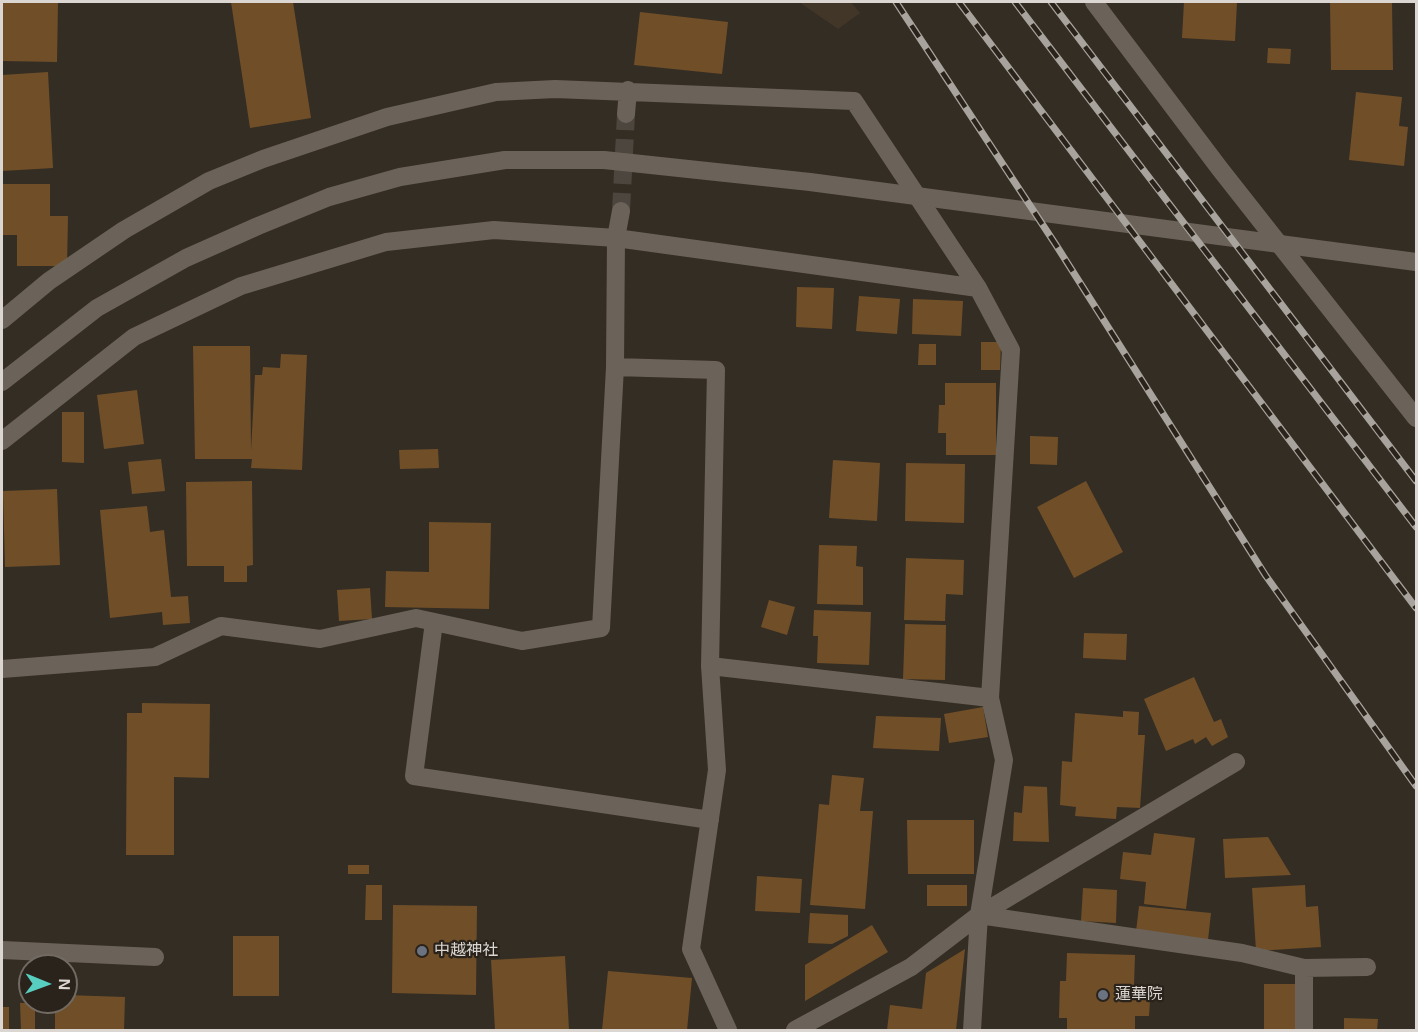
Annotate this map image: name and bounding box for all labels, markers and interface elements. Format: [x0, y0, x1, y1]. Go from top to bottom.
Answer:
place label: 中越神社 [434, 941, 498, 961]
marker: 中越神社 [415, 944, 429, 958]
north arrow [18, 954, 78, 1014]
text: N [56, 978, 73, 990]
place label: 蓮華院 [1115, 985, 1163, 1005]
marker: 蓮華院 [1096, 988, 1110, 1002]

